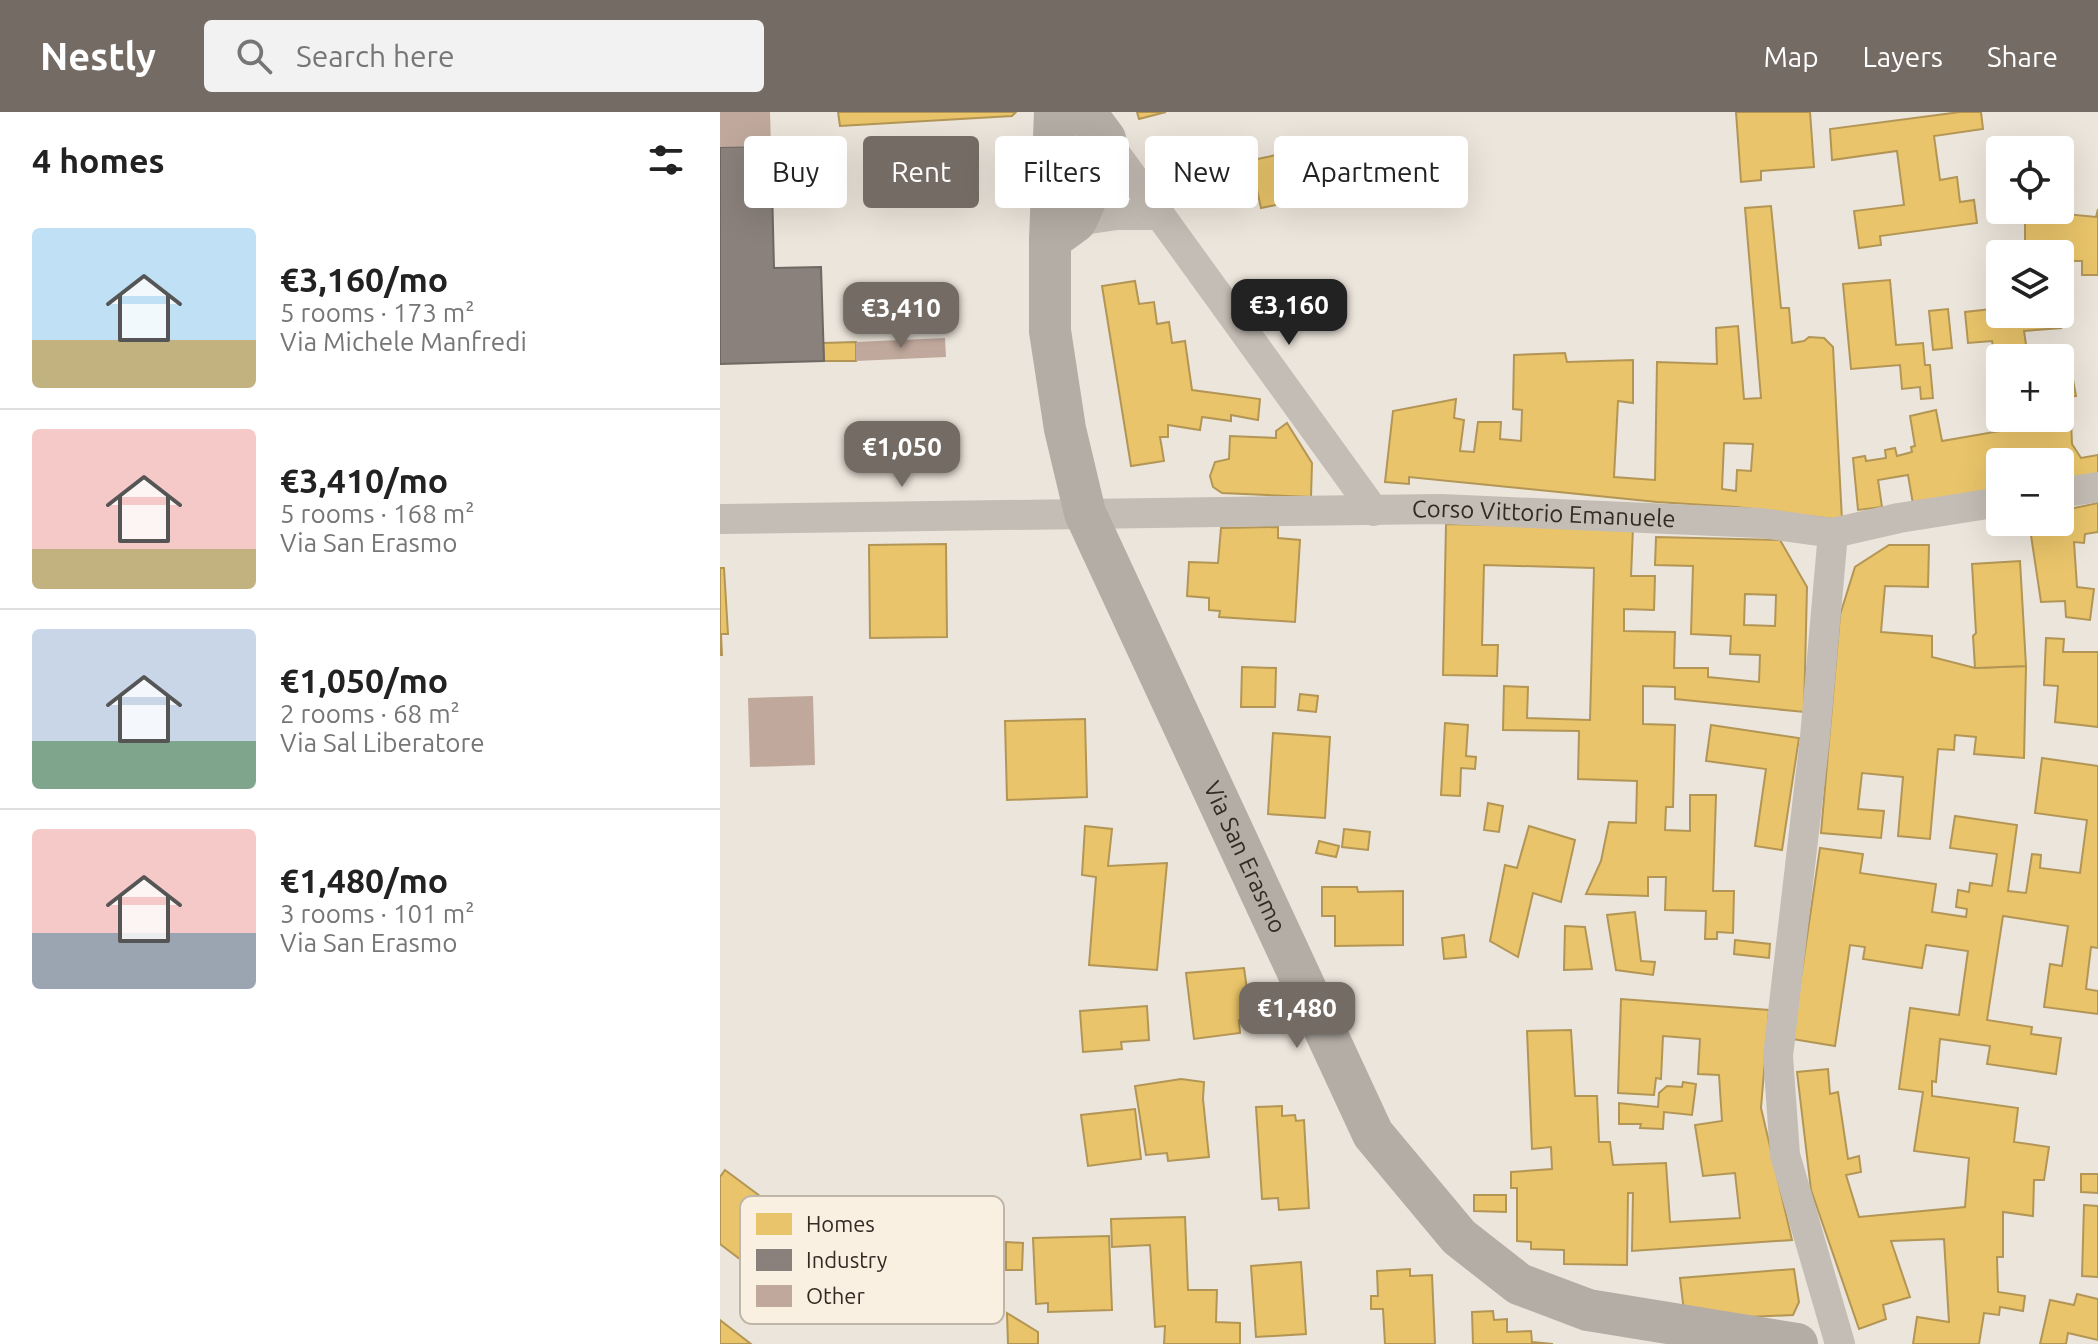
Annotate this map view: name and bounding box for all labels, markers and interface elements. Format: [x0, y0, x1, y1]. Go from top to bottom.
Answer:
search box [204, 20, 764, 92]
icon: search [232, 34, 276, 78]
text: Nestly [40, 35, 156, 77]
text: Search here [296, 39, 455, 73]
text: Map [1763, 41, 1819, 72]
text: Layers [1863, 41, 1943, 72]
text: Share [1987, 41, 2058, 72]
chip: Buy [744, 136, 847, 208]
chip: Rent [863, 136, 979, 208]
chip: Filters [995, 136, 1129, 208]
chip: New [1145, 136, 1258, 208]
chip: Apartment [1274, 136, 1468, 208]
map controls [1986, 136, 2074, 536]
button: locate [1986, 136, 2074, 224]
icon: filters [644, 138, 688, 182]
text: 4 homes [32, 141, 165, 179]
button: layers [1986, 240, 2074, 328]
icon: home [96, 260, 192, 356]
text: €3,160/mo [280, 260, 448, 298]
pin: €3,160 [1224, 279, 1354, 347]
pin: €3,410 [836, 282, 966, 350]
text: €3,160 [1249, 290, 1329, 319]
text: €3,410 [861, 293, 941, 322]
text: 5 rooms · 173 m² [280, 298, 475, 327]
text: Via Michele Manfredi [280, 327, 527, 356]
button: + [1986, 344, 2074, 432]
pin: €1,050 [837, 421, 967, 489]
text: €1,050 [862, 432, 942, 461]
button: − [1986, 448, 2074, 536]
icon: home [96, 461, 192, 557]
text: €3,410/mo [280, 461, 448, 499]
street label: Corso Vittorio Emanuele [1412, 495, 1676, 532]
text: 5 rooms · 168 m² [280, 499, 475, 528]
text: Via San Erasmo [280, 528, 458, 557]
icon: home [96, 661, 192, 757]
text: €1,050/mo [280, 661, 448, 699]
text: 2 rooms · 68 m² [280, 699, 460, 728]
text: Via Sal Liberatore [280, 728, 485, 757]
street label: Via San Erasmo [1198, 777, 1292, 937]
icon: home [96, 861, 192, 957]
text: €1,480/mo [280, 861, 448, 899]
text: 3 rooms · 101 m² [280, 899, 475, 928]
text: Via San Erasmo [280, 928, 458, 957]
pin: €1,480 [1232, 982, 1362, 1050]
text: €1,480 [1257, 993, 1337, 1022]
legend [740, 1196, 1004, 1324]
text: Homes [806, 1211, 875, 1236]
text: Industry [806, 1247, 888, 1272]
text: Other [806, 1283, 865, 1308]

